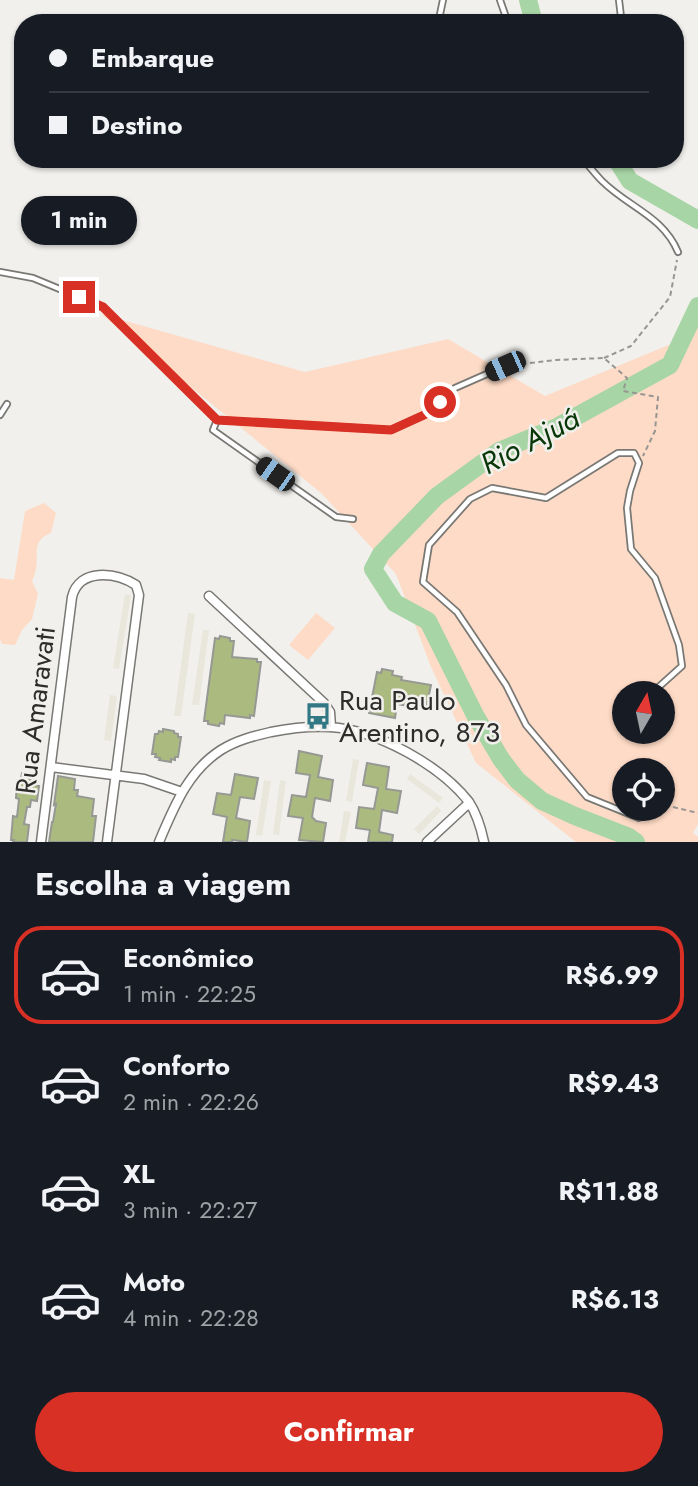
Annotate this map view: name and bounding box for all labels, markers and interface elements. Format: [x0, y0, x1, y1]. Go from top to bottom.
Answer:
text: Embarque [91, 39, 214, 77]
text: Destino [91, 106, 183, 144]
callout: 1 min [21, 196, 137, 244]
text: 1 min [50, 203, 108, 237]
route end [63, 281, 95, 313]
car [482, 348, 529, 384]
route start [424, 386, 456, 418]
water label: Rio Ajuá [472, 396, 588, 485]
car [252, 453, 299, 495]
street label: Rua Amaravati [5, 624, 66, 796]
place label: Rua Paulo Arentino, 873 [339, 680, 500, 753]
north arrow [612, 681, 676, 744]
map controls [612, 681, 675, 821]
bus stop icon: Rua Paulo Arentino, 873 [303, 701, 333, 731]
button: locate [612, 758, 675, 821]
text: Escolha a viagem [35, 861, 291, 907]
text: Econômico [123, 939, 254, 977]
icon: car [39, 944, 102, 1007]
text: R$6.99 [565, 956, 659, 994]
text: 1 min · 22:25 [123, 977, 256, 1011]
text: Conforto [123, 1047, 230, 1085]
icon: car [39, 1052, 102, 1115]
text: R$9.43 [568, 1064, 659, 1102]
text: 2 min · 22:26 [123, 1085, 259, 1119]
text: XL [123, 1155, 155, 1193]
icon: car [39, 1160, 102, 1223]
text: R$11.88 [559, 1172, 659, 1210]
text: 3 min · 22:27 [123, 1193, 257, 1227]
text: Moto [123, 1263, 185, 1301]
icon: car [39, 1268, 102, 1331]
text: R$6.13 [571, 1280, 659, 1318]
text: 4 min · 22:28 [123, 1301, 259, 1335]
button: Confirmar [35, 1392, 663, 1472]

